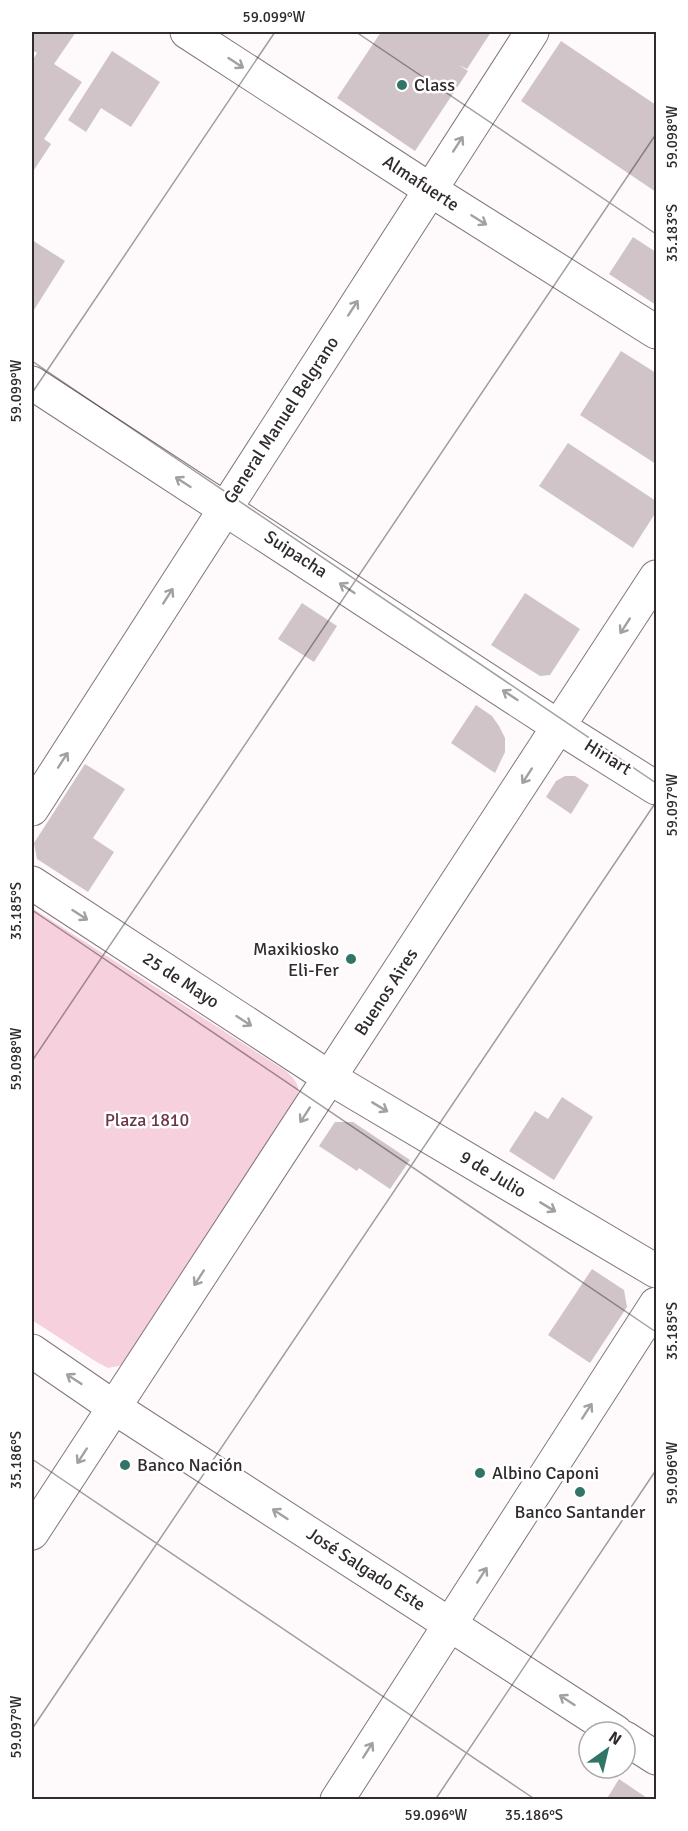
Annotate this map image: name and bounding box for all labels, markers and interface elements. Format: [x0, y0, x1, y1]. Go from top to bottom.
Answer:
text: 59.099°W [243, 8, 306, 26]
one-way arrow [228, 57, 245, 70]
place label: Class [414, 74, 455, 96]
marker: Class [395, 78, 409, 92]
text: 59.098°W [663, 105, 681, 168]
one-way arrow [453, 136, 465, 153]
street label: Almafuerte [379, 150, 463, 216]
text: 35.183°S [663, 204, 681, 262]
one-way arrow [470, 215, 487, 227]
one-way arrow [347, 300, 359, 317]
street label: General Manuel Belgrano [219, 332, 343, 508]
text: 59.099°W [7, 359, 25, 422]
one-way arrow [175, 475, 192, 488]
street label: Suipacha [260, 526, 332, 582]
one-way arrow [339, 582, 356, 594]
one-way arrow [162, 588, 174, 605]
one-way arrow [618, 617, 630, 634]
one-way arrow [502, 689, 519, 701]
street label: Hiriart [580, 734, 636, 780]
one-way arrow [57, 752, 69, 769]
one-way arrow [521, 767, 533, 784]
text: 59.097°W [663, 773, 681, 836]
text: 35.185°S [7, 882, 25, 940]
one-way arrow [72, 909, 88, 921]
place label: Maxikiosko Eli-Fer [253, 938, 339, 981]
street label: Buenos Aires [350, 944, 422, 1040]
street label: 25 de Mayo [139, 947, 223, 1013]
marker: Maxikiosko Eli-Fer [344, 952, 358, 966]
one-way arrow [235, 1016, 252, 1028]
text: 59.098°W [7, 1027, 25, 1090]
one-way arrow [371, 1102, 388, 1114]
one-way arrow [299, 1106, 311, 1123]
park label: Plaza 1810 [105, 1109, 189, 1131]
street label: 9 de Julio [456, 1146, 530, 1202]
one-way arrow [539, 1201, 556, 1213]
one-way arrow [193, 1270, 205, 1286]
text: 35.185°S [663, 1302, 681, 1360]
one-way arrow [65, 1372, 82, 1385]
one-way arrow [582, 1403, 594, 1420]
text: 35.186°S [7, 1431, 25, 1489]
text: 59.096°W [663, 1441, 681, 1504]
one-way arrow [76, 1448, 89, 1465]
place label: Banco Nación [137, 1454, 243, 1476]
marker: Banco Nación [118, 1458, 132, 1472]
place label: Albino Caponi [492, 1462, 599, 1484]
marker: Albino Caponi [473, 1466, 487, 1480]
marker: Banco Santander [573, 1485, 587, 1499]
place label: Banco Santander [515, 1501, 646, 1523]
one-way arrow [272, 1508, 289, 1520]
street label: José Salgado Este [302, 1522, 430, 1616]
one-way arrow [476, 1567, 488, 1584]
one-way arrow [559, 1694, 576, 1706]
text: 59.097°W [7, 1695, 25, 1758]
north arrow [577, 1720, 637, 1780]
text: N [605, 1727, 625, 1750]
one-way arrow [362, 1742, 375, 1759]
text: 59.096°W [405, 1806, 468, 1824]
text: 35.186°S [505, 1806, 563, 1824]

